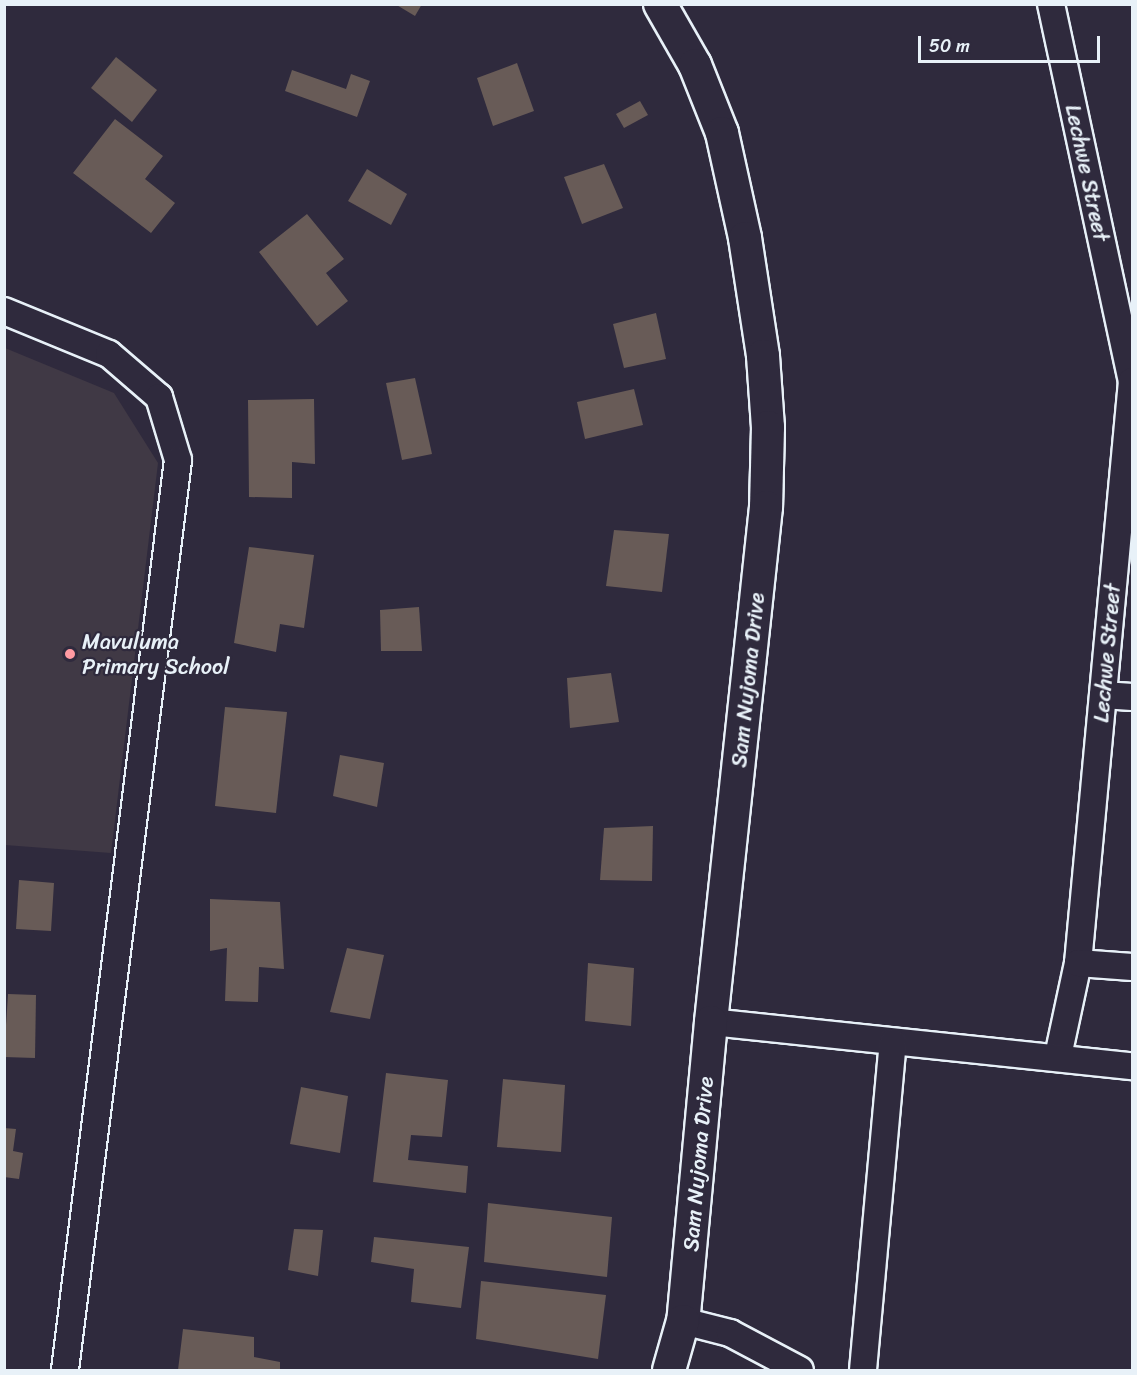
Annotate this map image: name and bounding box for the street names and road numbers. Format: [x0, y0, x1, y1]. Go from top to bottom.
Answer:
street label: Lechwe Street [1060, 102, 1114, 244]
street label: Lechwe Street [1088, 582, 1126, 724]
street label: Sam Nujoma Drive [726, 591, 770, 769]
street label: Sam Nujoma Drive [677, 1075, 719, 1253]

